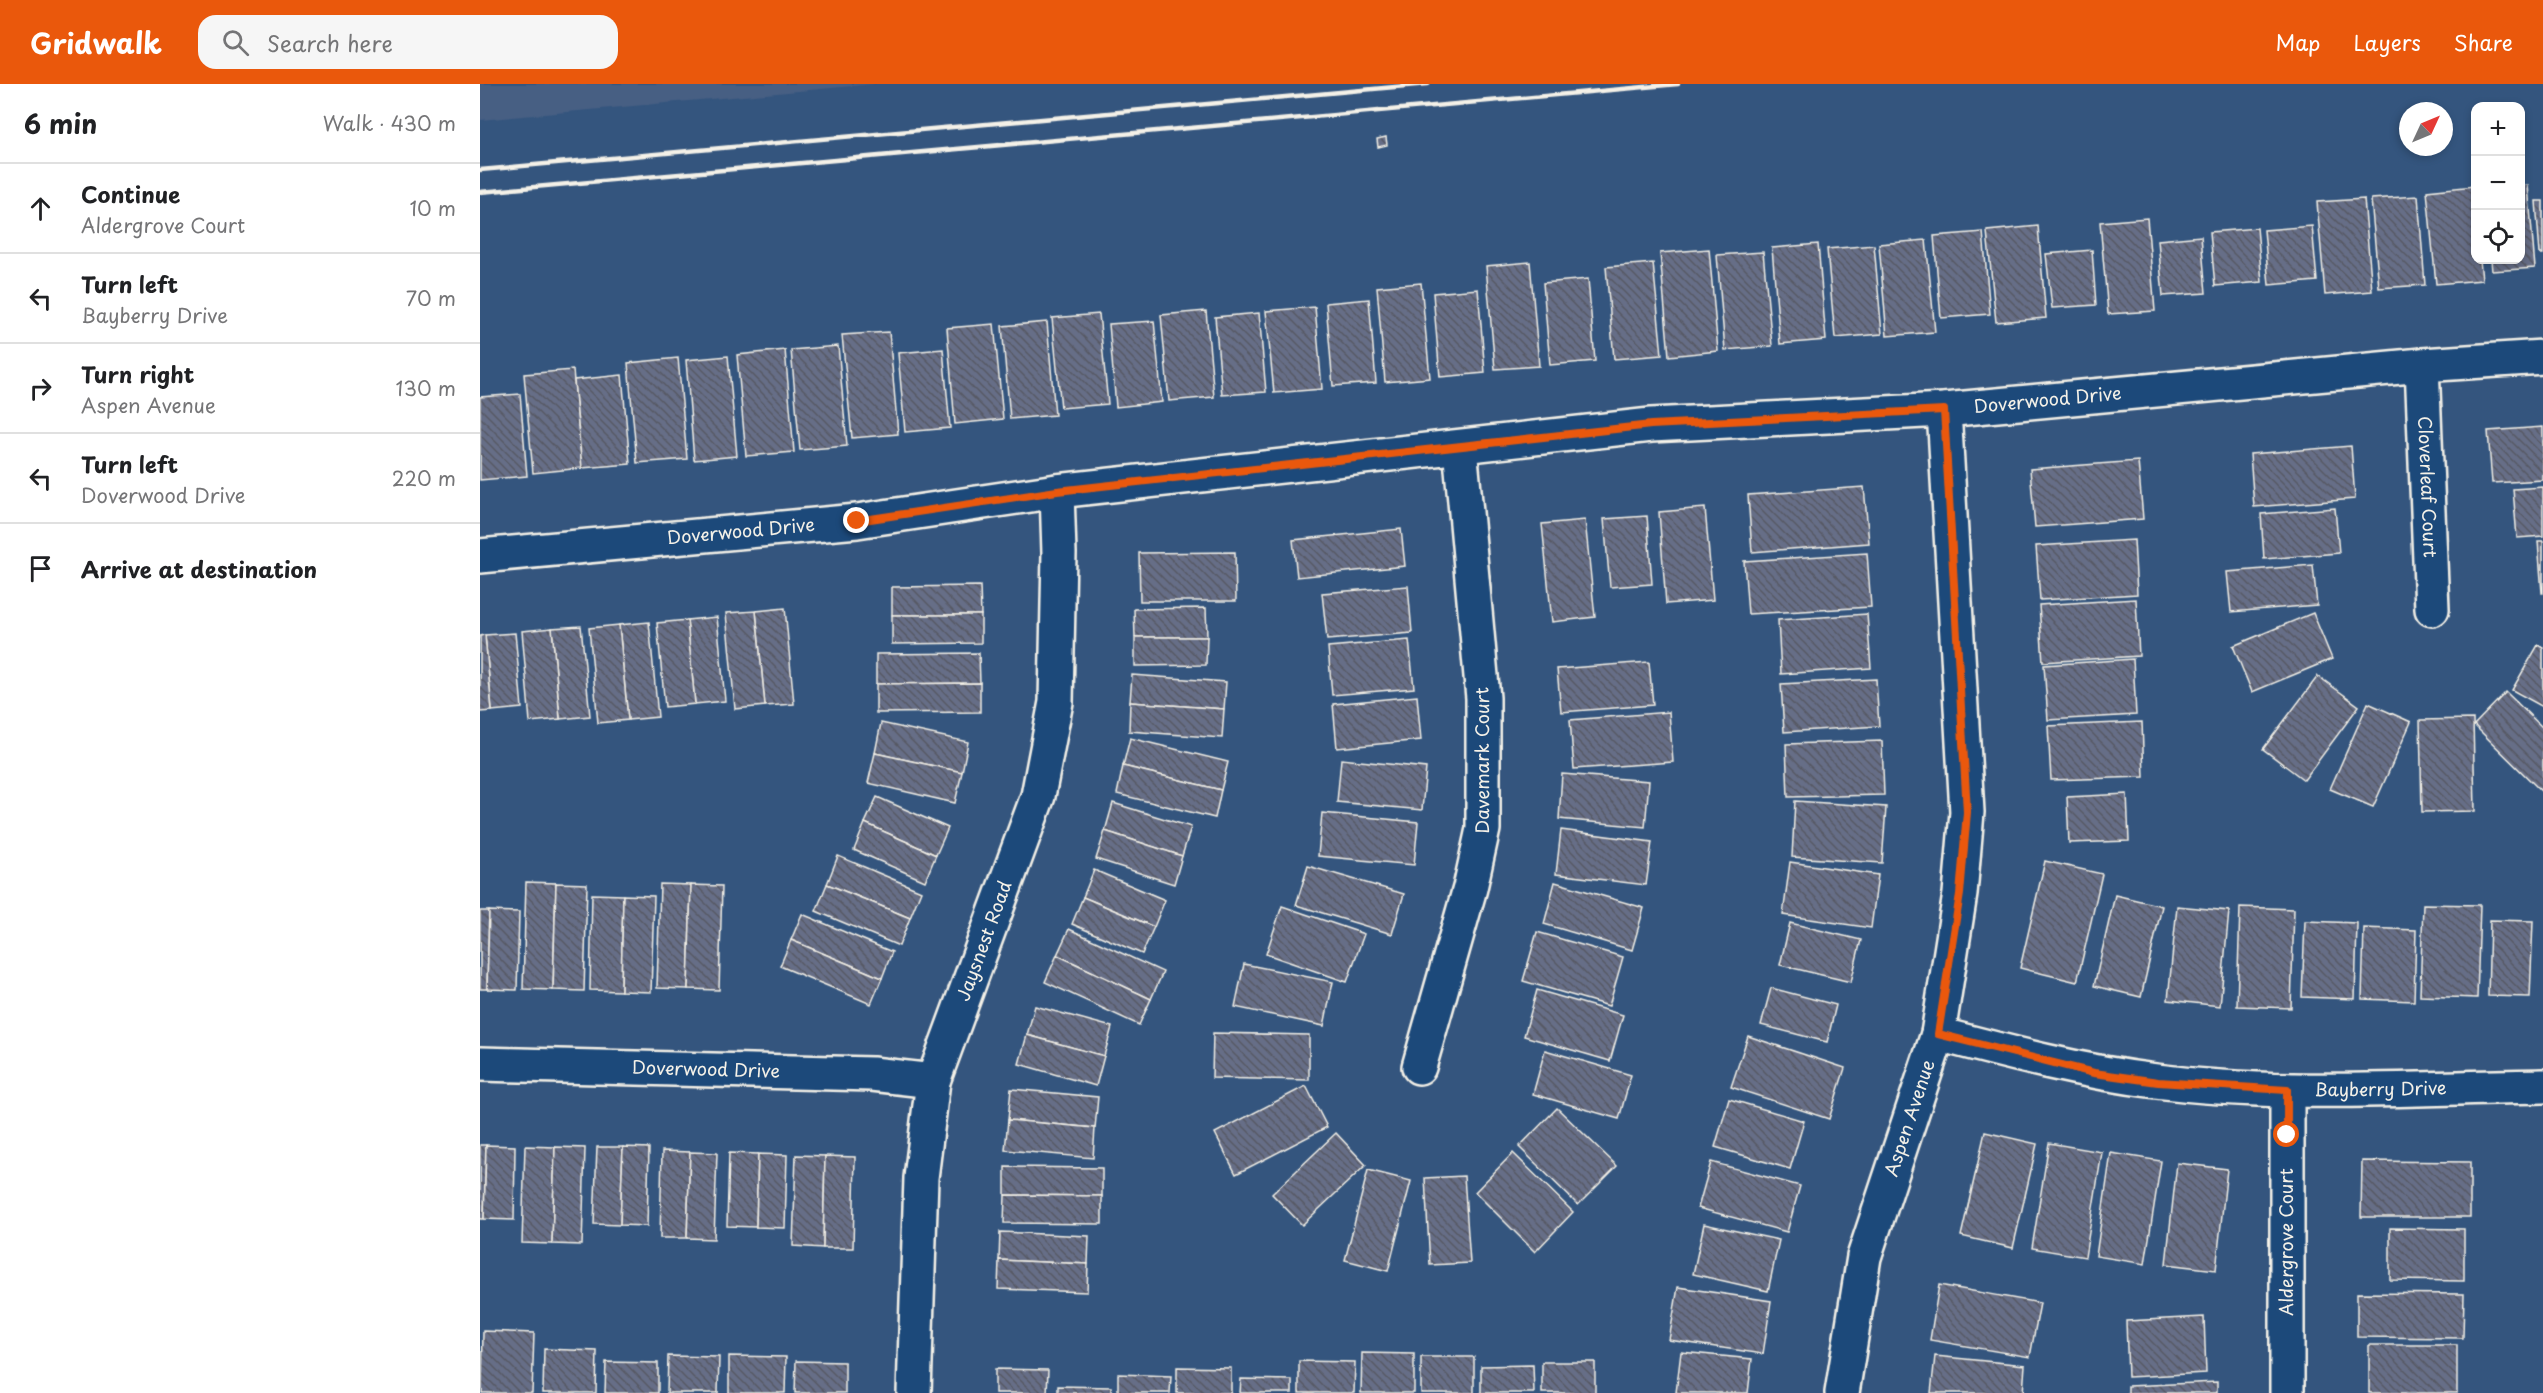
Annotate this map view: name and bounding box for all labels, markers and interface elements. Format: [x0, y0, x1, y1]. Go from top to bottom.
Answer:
search box [198, 15, 618, 69]
text: Gridwalk [30, 21, 162, 64]
icon: search [219, 26, 252, 59]
text: Search here [267, 26, 393, 59]
text: Map [2276, 26, 2320, 58]
text: Layers [2353, 26, 2421, 58]
text: Share [2454, 26, 2513, 58]
north arrow [2399, 102, 2453, 156]
map controls [2471, 102, 2525, 264]
button: + [2471, 102, 2525, 156]
text: 6 min [24, 104, 97, 143]
text: Walk · 430 m [323, 108, 456, 138]
button: − [2471, 156, 2525, 210]
text: Continue [81, 177, 180, 210]
icon: ahead [24, 192, 57, 225]
text: 10 m [409, 193, 456, 223]
text: Aldergrove Court [81, 210, 245, 240]
button: locate [2471, 210, 2525, 264]
text: Turn left [81, 267, 178, 300]
icon: left [24, 282, 57, 315]
text: 70 m [406, 283, 456, 313]
text: Bayberry Drive [81, 300, 228, 330]
text: Turn right [81, 357, 194, 390]
icon: right [24, 372, 57, 405]
text: 130 m [396, 373, 456, 403]
street label: Doverwood Drive [1972, 378, 2123, 419]
text: Aspen Avenue [81, 390, 216, 420]
street label: Cloverleaf Court [2412, 415, 2445, 558]
text: Turn left [81, 447, 178, 480]
icon: left [24, 462, 57, 495]
text: 220 m [392, 463, 456, 493]
text: Doverwood Drive [81, 480, 245, 510]
route end [843, 507, 869, 533]
street label: Doverwood Drive [666, 510, 816, 551]
icon: arrive [24, 552, 57, 585]
text: Arrive at destination [81, 552, 317, 585]
street label: Davemark Court [1467, 686, 1495, 834]
street label: Jaysnest Road [949, 877, 1018, 1004]
street label: Doverwood Drive [632, 1053, 780, 1084]
street label: Aspen Avenue [1877, 1056, 1941, 1180]
street label: Bayberry Drive [2314, 1073, 2447, 1102]
route start [2273, 1121, 2299, 1147]
street label: Aldergrove Court [2272, 1168, 2299, 1316]

